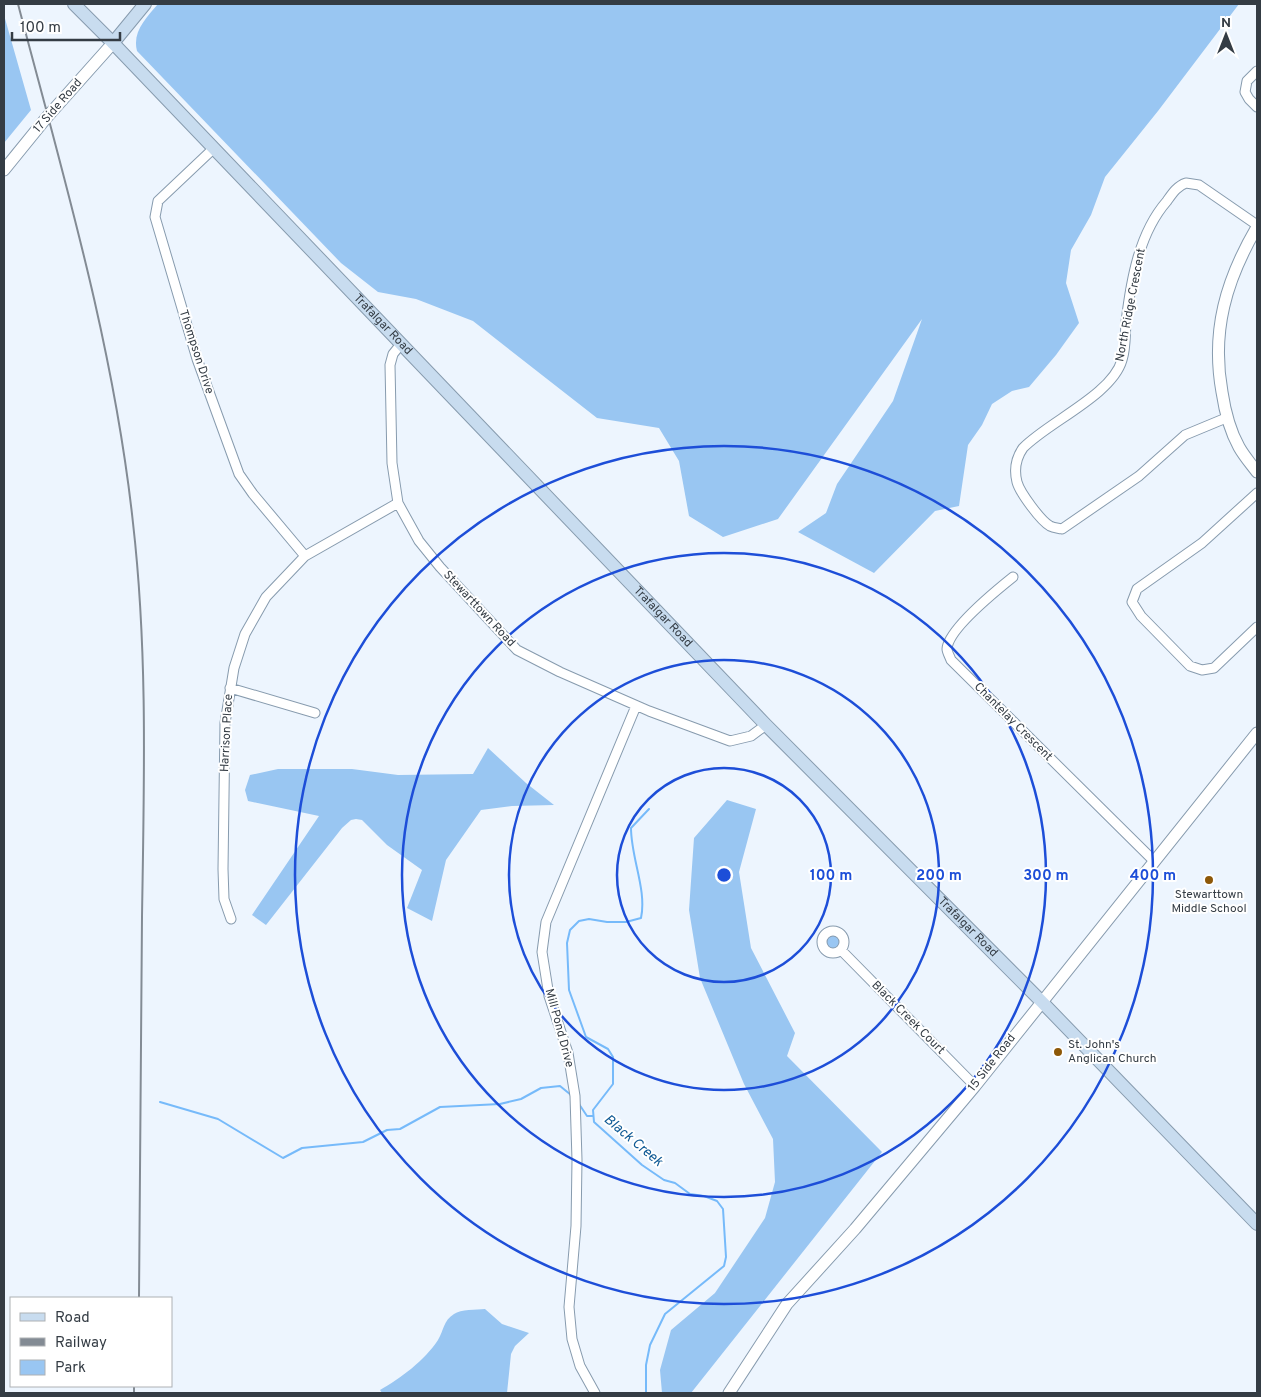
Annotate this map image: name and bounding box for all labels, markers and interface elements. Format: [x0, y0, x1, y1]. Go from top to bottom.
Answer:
scale bar [12, 10, 120, 42]
north arrow [1201, 10, 1251, 60]
text: N [1221, 15, 1231, 32]
text: 100 m [20, 19, 61, 38]
street label: 17 Side Road [30, 75, 86, 137]
street label: North Ridge Crescent [1112, 247, 1150, 363]
street label: Trafalgar Road [350, 291, 416, 359]
street label: Thompson Drive [175, 308, 217, 396]
street label: Stewarttown Road [439, 567, 519, 651]
street label: Trafalgar Road [630, 583, 696, 651]
street label: Chantelay Crescent [970, 679, 1056, 765]
street label: Harrison Place [217, 694, 237, 772]
centre of rings [715, 866, 733, 884]
text: 100 m [810, 867, 852, 886]
text: 200 m [916, 867, 962, 886]
text: 300 m [1023, 867, 1069, 886]
text: 400 m [1130, 867, 1176, 886]
marker: Stewarttown Middle School [1203, 874, 1215, 886]
place label: Stewarttown Middle School [1171, 887, 1247, 917]
street label: Trafalgar Road [934, 894, 1001, 961]
street label: Black Creek Court [868, 978, 948, 1058]
street label: Mill Pond Drive [541, 987, 577, 1069]
street label: 15 Side Road [965, 1031, 1019, 1095]
place label: St. John's Anglican Church [1068, 1037, 1156, 1067]
marker: St. John's Anglican Church [1052, 1046, 1064, 1058]
water label: Black Creek [600, 1111, 667, 1171]
legend [10, 1297, 172, 1387]
text: Road [55, 1309, 90, 1328]
text: Railway [55, 1334, 107, 1353]
text: Park [55, 1359, 86, 1378]

